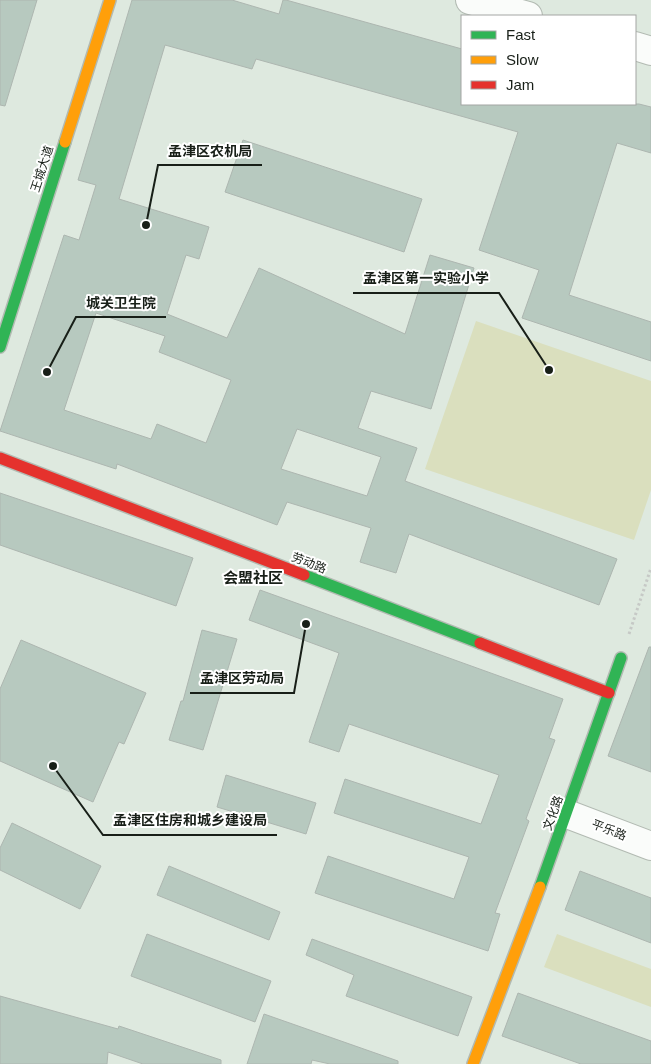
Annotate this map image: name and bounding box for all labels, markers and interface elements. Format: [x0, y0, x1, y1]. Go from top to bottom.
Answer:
legend [461, 15, 636, 105]
text: Fast [506, 26, 536, 43]
text: Slow [506, 51, 539, 68]
text: Jam [506, 76, 534, 93]
callout: 孟津区农机局 [158, 136, 262, 165]
text: 孟津区农机局 [168, 143, 252, 159]
street label: 王城大道 [28, 144, 56, 194]
callout: 孟津区第一实验小学 [353, 264, 499, 293]
text: 孟津区第一实验小学 [363, 270, 489, 286]
callout: 城关卫生院 [76, 288, 166, 317]
text: 城关卫生院 [86, 295, 156, 311]
street label: 劳动路 [290, 550, 328, 576]
district label: 会盟社区 [223, 569, 283, 586]
callout: 孟津区劳动局 [190, 664, 294, 693]
text: 孟津区劳动局 [200, 670, 284, 686]
street label: 文化路 [540, 794, 566, 832]
callout: 孟津区住房和城乡建设局 [103, 806, 277, 835]
text: 孟津区住房和城乡建设局 [113, 812, 267, 828]
street label: 平乐路 [590, 817, 628, 843]

